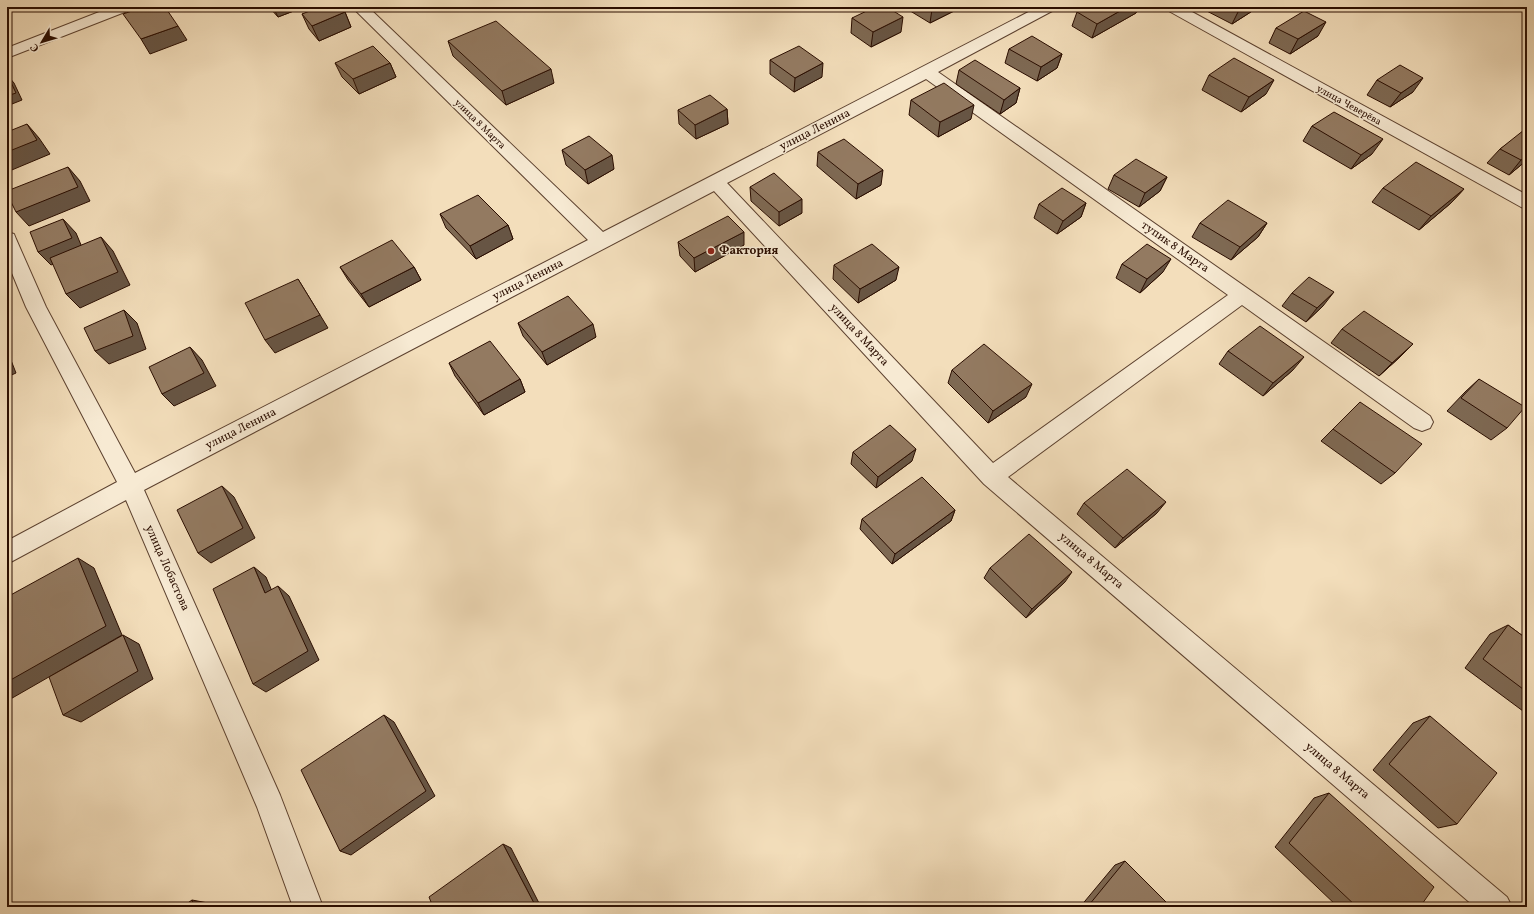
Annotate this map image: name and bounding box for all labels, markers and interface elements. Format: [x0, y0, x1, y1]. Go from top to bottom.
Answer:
north arrow [22, 22, 62, 62]
text: С [27, 40, 43, 55]
street label: улица Чеверёва [1314, 81, 1384, 129]
street label: улица 8 Марта [451, 96, 509, 152]
street label: улица Ленина [777, 105, 853, 155]
street label: тупик 8 Марта [1138, 218, 1212, 276]
place label: Фактория [719, 243, 779, 259]
marker: Фактория [706, 246, 716, 256]
street label: улица Ленина [490, 255, 566, 305]
street label: улица 8 Марта [826, 300, 892, 370]
street label: улица Ленина [203, 404, 279, 454]
street label: улица Лобастова [141, 522, 193, 614]
street label: улица 8 Марта [1055, 529, 1127, 593]
street label: улица 8 Марта [1301, 739, 1373, 803]

